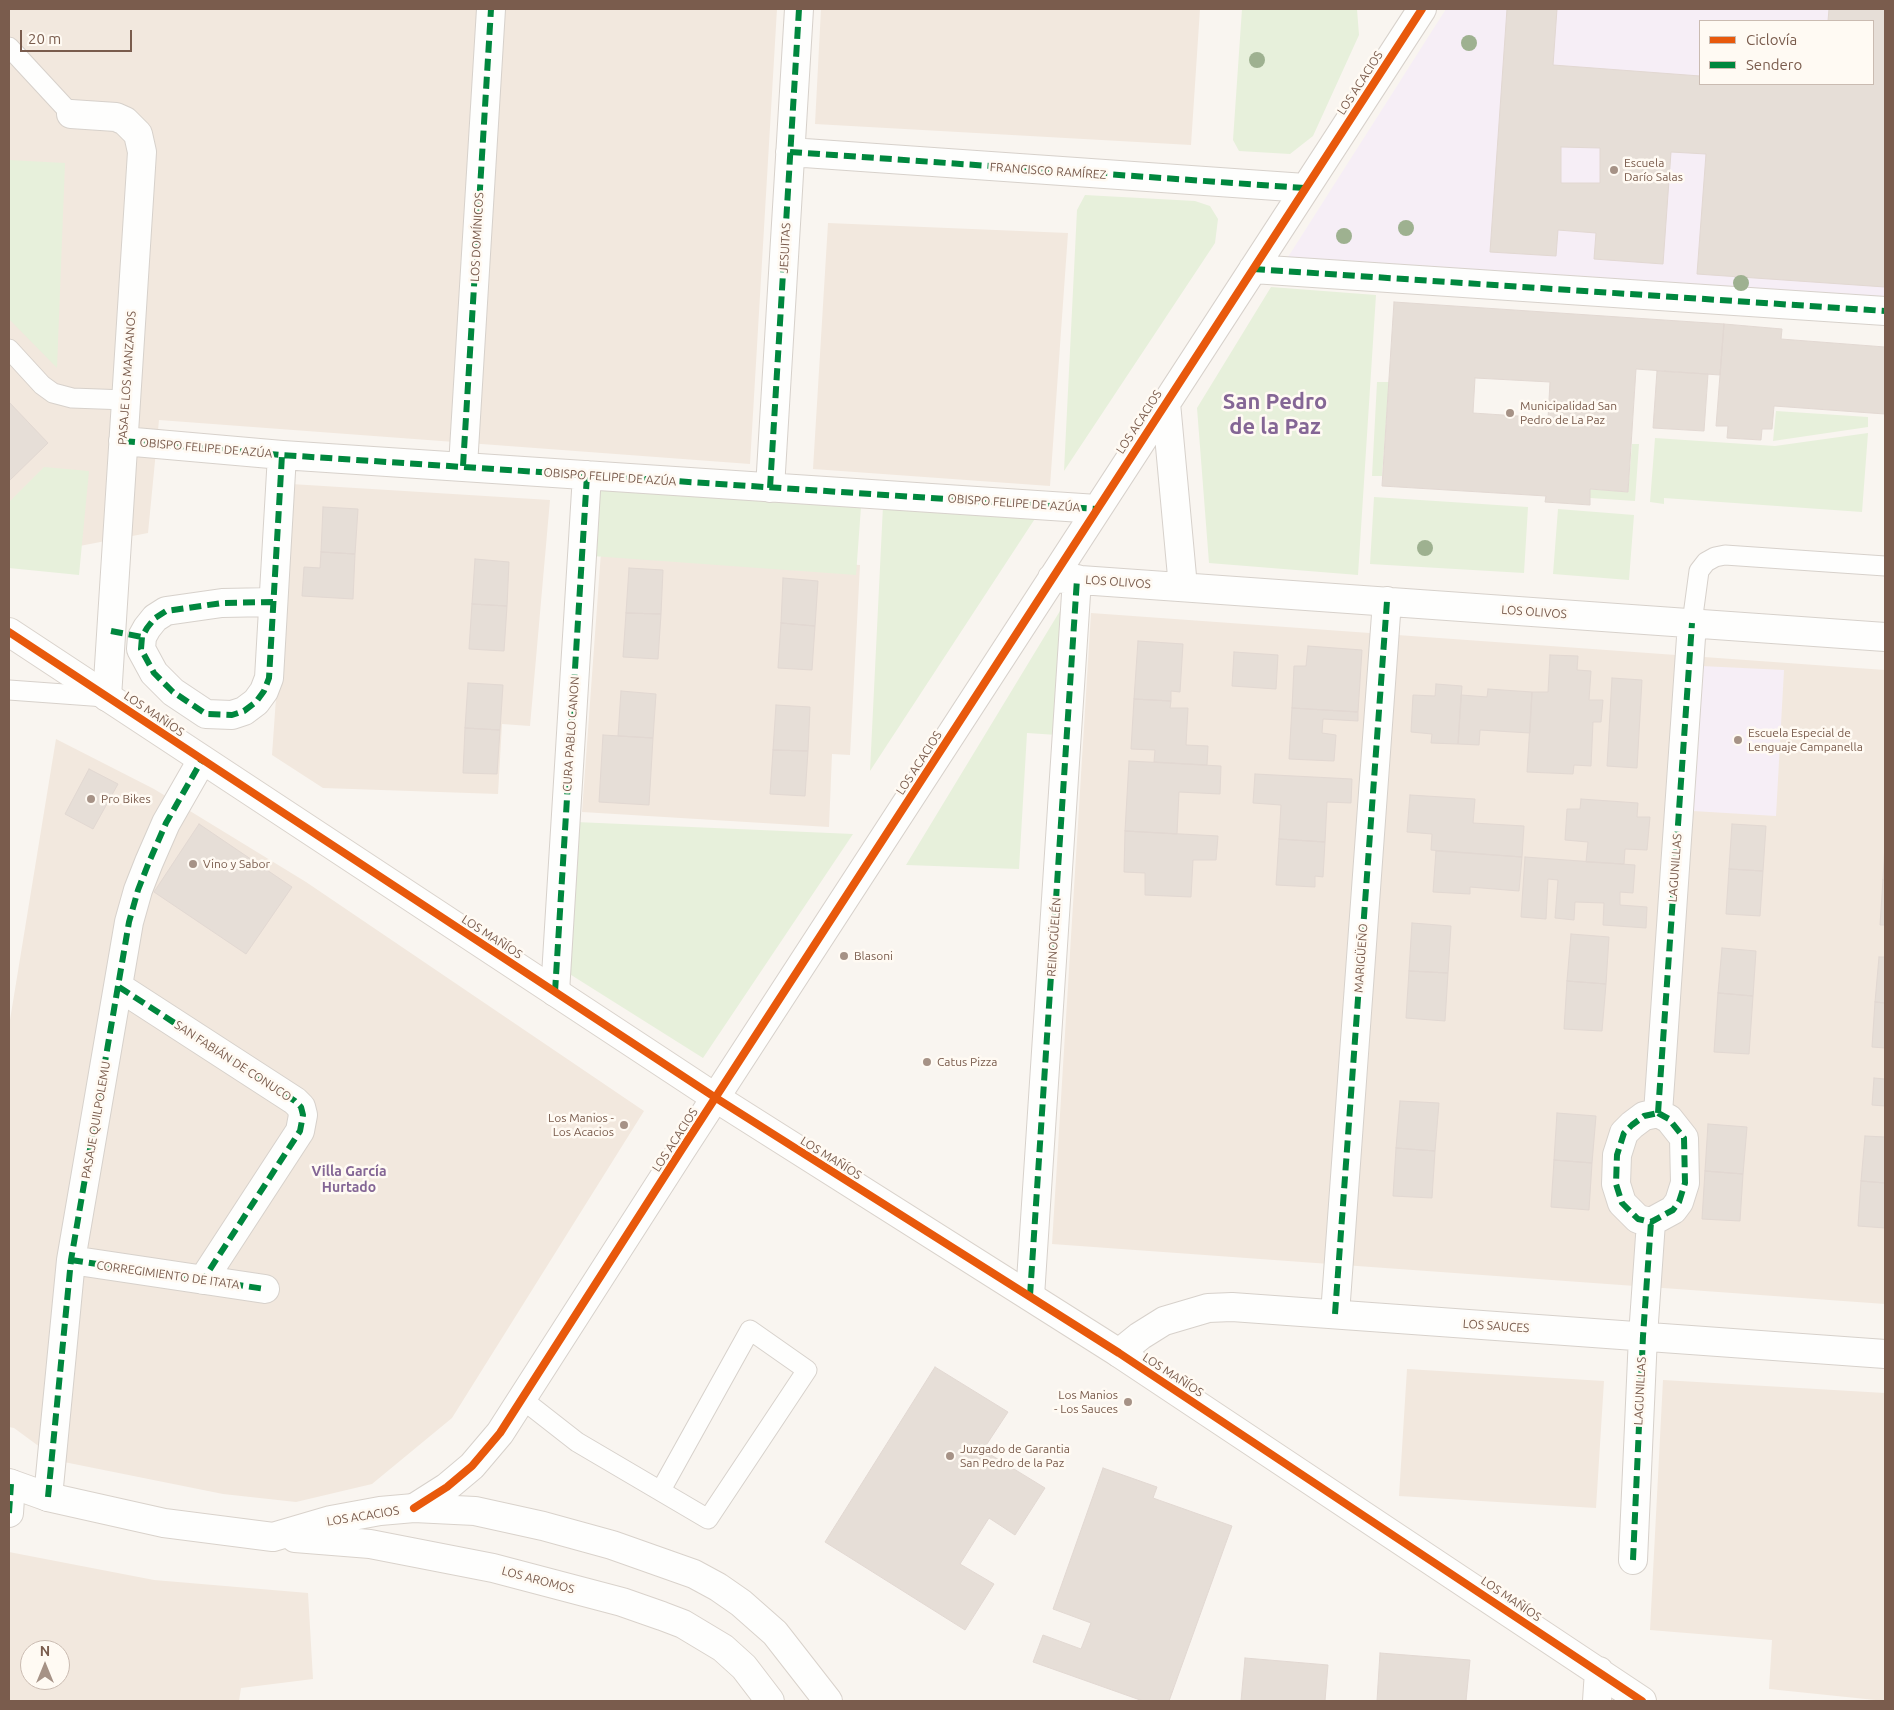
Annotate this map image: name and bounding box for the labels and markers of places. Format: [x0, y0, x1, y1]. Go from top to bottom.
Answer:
place label: Escuela Darío Salas [1624, 156, 1683, 184]
marker: Escuela Darío Salas [1608, 164, 1620, 176]
place label: Municipalidad San Pedro de La Paz [1520, 399, 1617, 427]
marker: Municipalidad San Pedro de La Paz [1504, 407, 1516, 419]
place label: Escuela Especial de Lenguaje Campanella [1748, 726, 1863, 754]
marker: Escuela Especial de Lenguaje Campanella [1732, 734, 1744, 746]
place label: Pro Bikes [101, 792, 151, 806]
marker: Pro Bikes [85, 793, 97, 805]
place label: Vino y Sabor [203, 857, 270, 871]
marker: Vino y Sabor [187, 858, 199, 870]
place label: Blasoni [854, 949, 893, 963]
marker: Blasoni [838, 950, 850, 962]
place label: Catus Pizza [937, 1055, 997, 1069]
marker: Catus Pizza [921, 1056, 933, 1068]
place label: Los Manios - Los Acacios [548, 1111, 614, 1139]
marker: Los Manios - Los Acacios [618, 1119, 630, 1131]
place label: Los Manios - Los Sauces [1054, 1388, 1118, 1416]
marker: Los Manios - Los Sauces [1122, 1396, 1134, 1408]
place label: Juzgado de Garantia San Pedro de la Paz [960, 1442, 1070, 1470]
marker: Juzgado de Garantia San Pedro de la Paz [944, 1450, 956, 1462]

